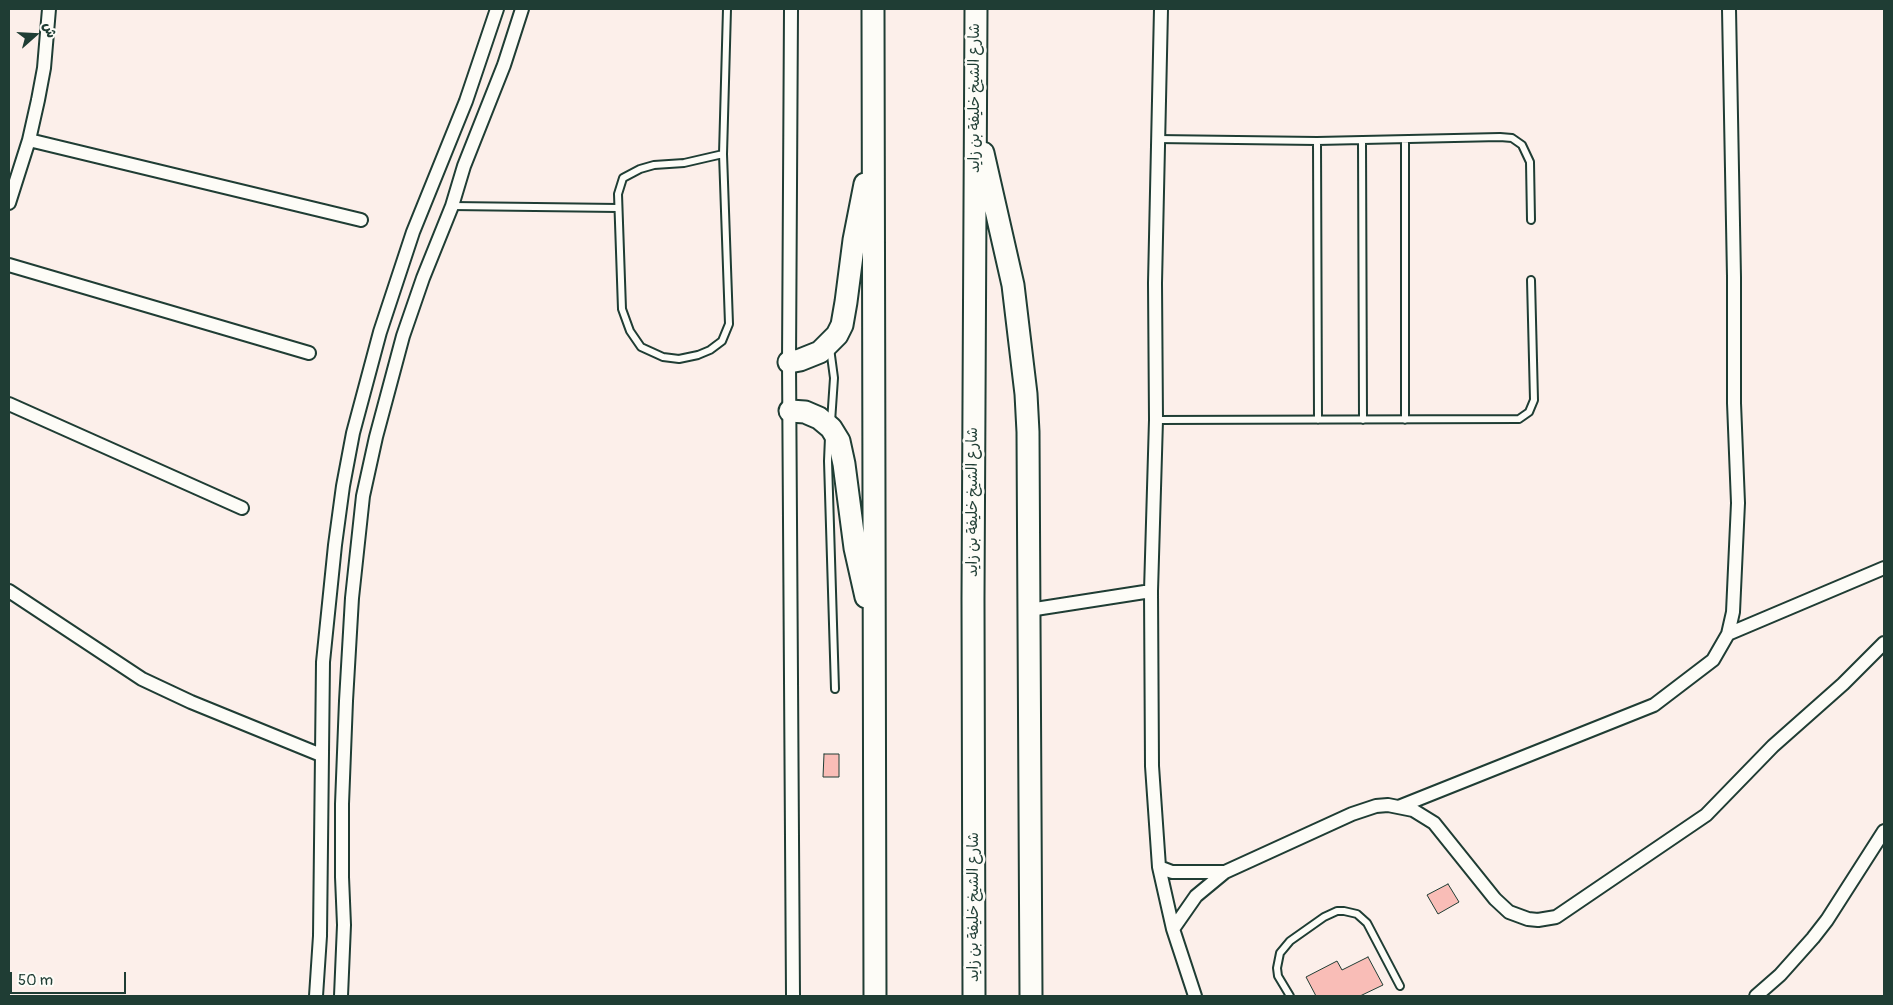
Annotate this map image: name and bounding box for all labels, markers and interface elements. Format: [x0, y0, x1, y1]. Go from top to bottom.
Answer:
north arrow [10, 10, 60, 60]
text: ش [39, 20, 60, 40]
street label: شارع الشيخ خليفة بن زايد [966, 23, 984, 173]
street label: شارع الشيخ خليفة بن زايد [964, 427, 982, 577]
street label: شارع الشيخ خليفة بن زايد [965, 832, 983, 982]
scale bar [12, 962, 129, 994]
text: 50 m [18, 971, 53, 990]

